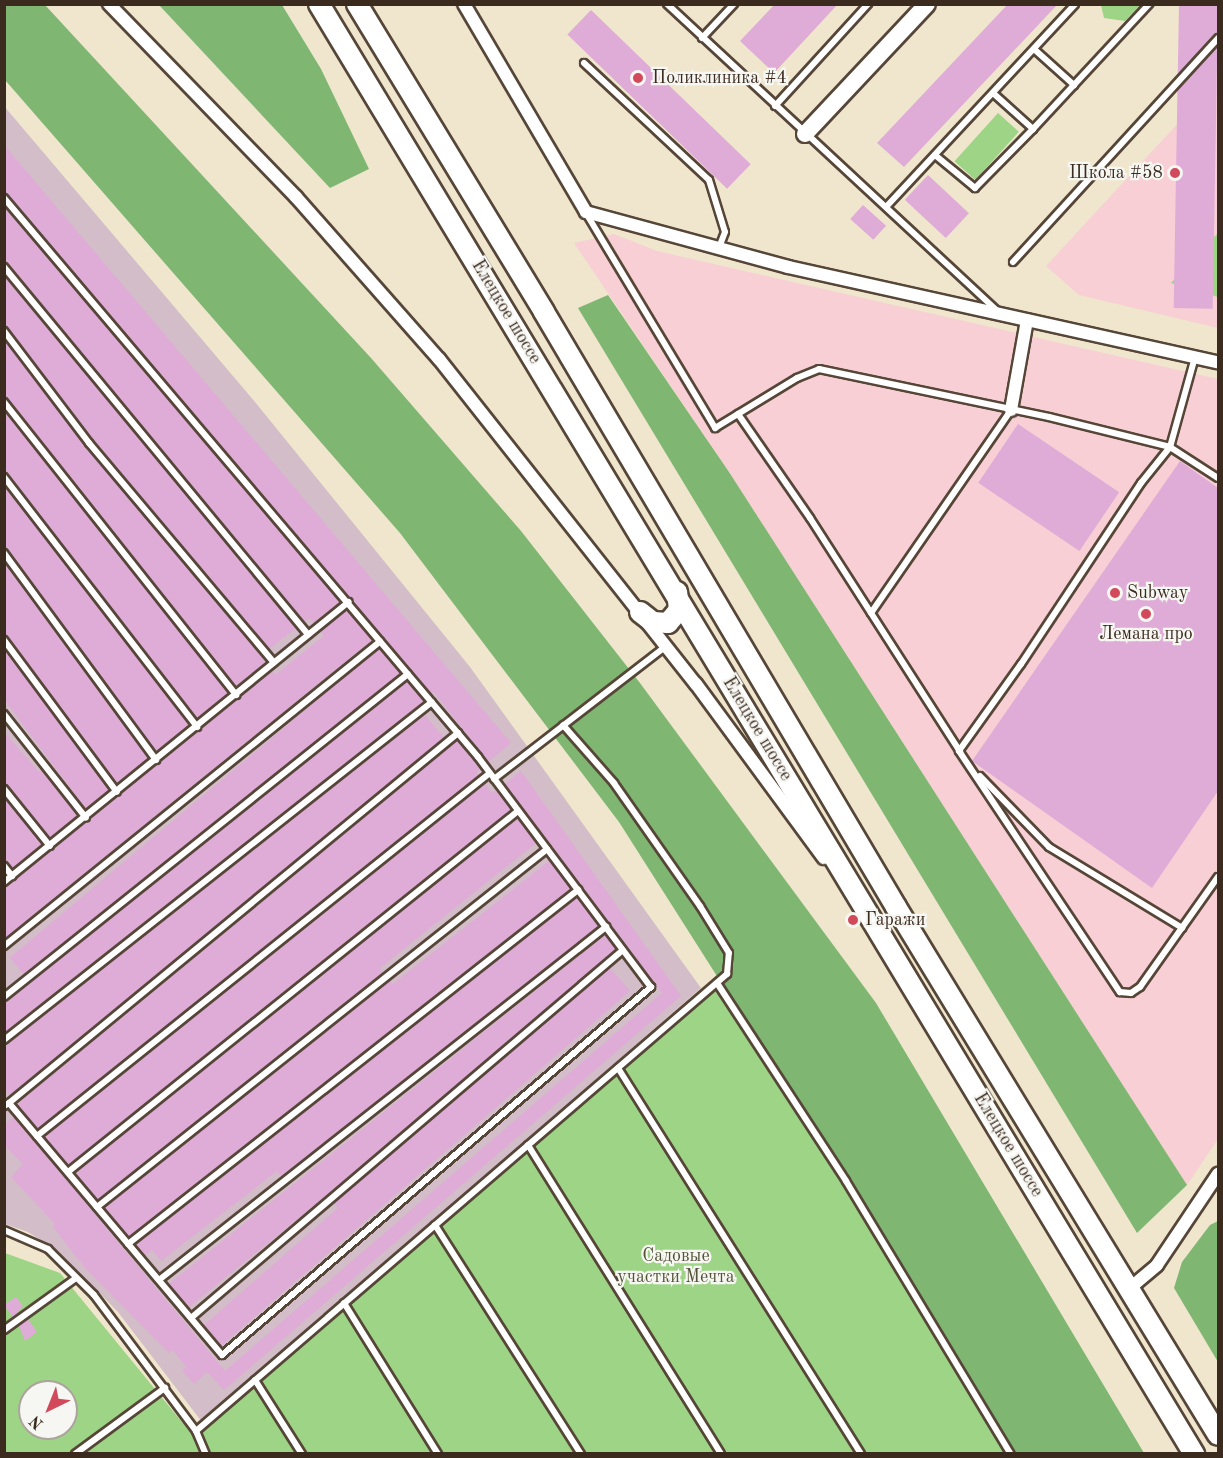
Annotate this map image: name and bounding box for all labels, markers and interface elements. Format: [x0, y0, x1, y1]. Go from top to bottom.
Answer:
place label: Поликлиника #4 [652, 67, 787, 89]
marker: Поликлиника #4 [629, 69, 647, 87]
place label: Школа #58 [1069, 162, 1163, 184]
marker: Школа #58 [1168, 166, 1182, 180]
street label: Елецкое шоссе [466, 256, 546, 368]
place label: Subway [1127, 582, 1188, 604]
marker: Subway [1108, 586, 1122, 600]
marker: Лемана про [1139, 607, 1153, 621]
place label: Лемана про [1099, 623, 1193, 645]
street label: Елецкое шоссе [717, 673, 797, 785]
place label: Гаражи [865, 909, 925, 931]
marker: Гаражи [846, 913, 860, 927]
street label: Елецкое шоссе [968, 1089, 1048, 1201]
park label: Садовые участки Мечта [617, 1246, 735, 1288]
north arrow [18, 1380, 78, 1440]
text: N [27, 1412, 47, 1432]

